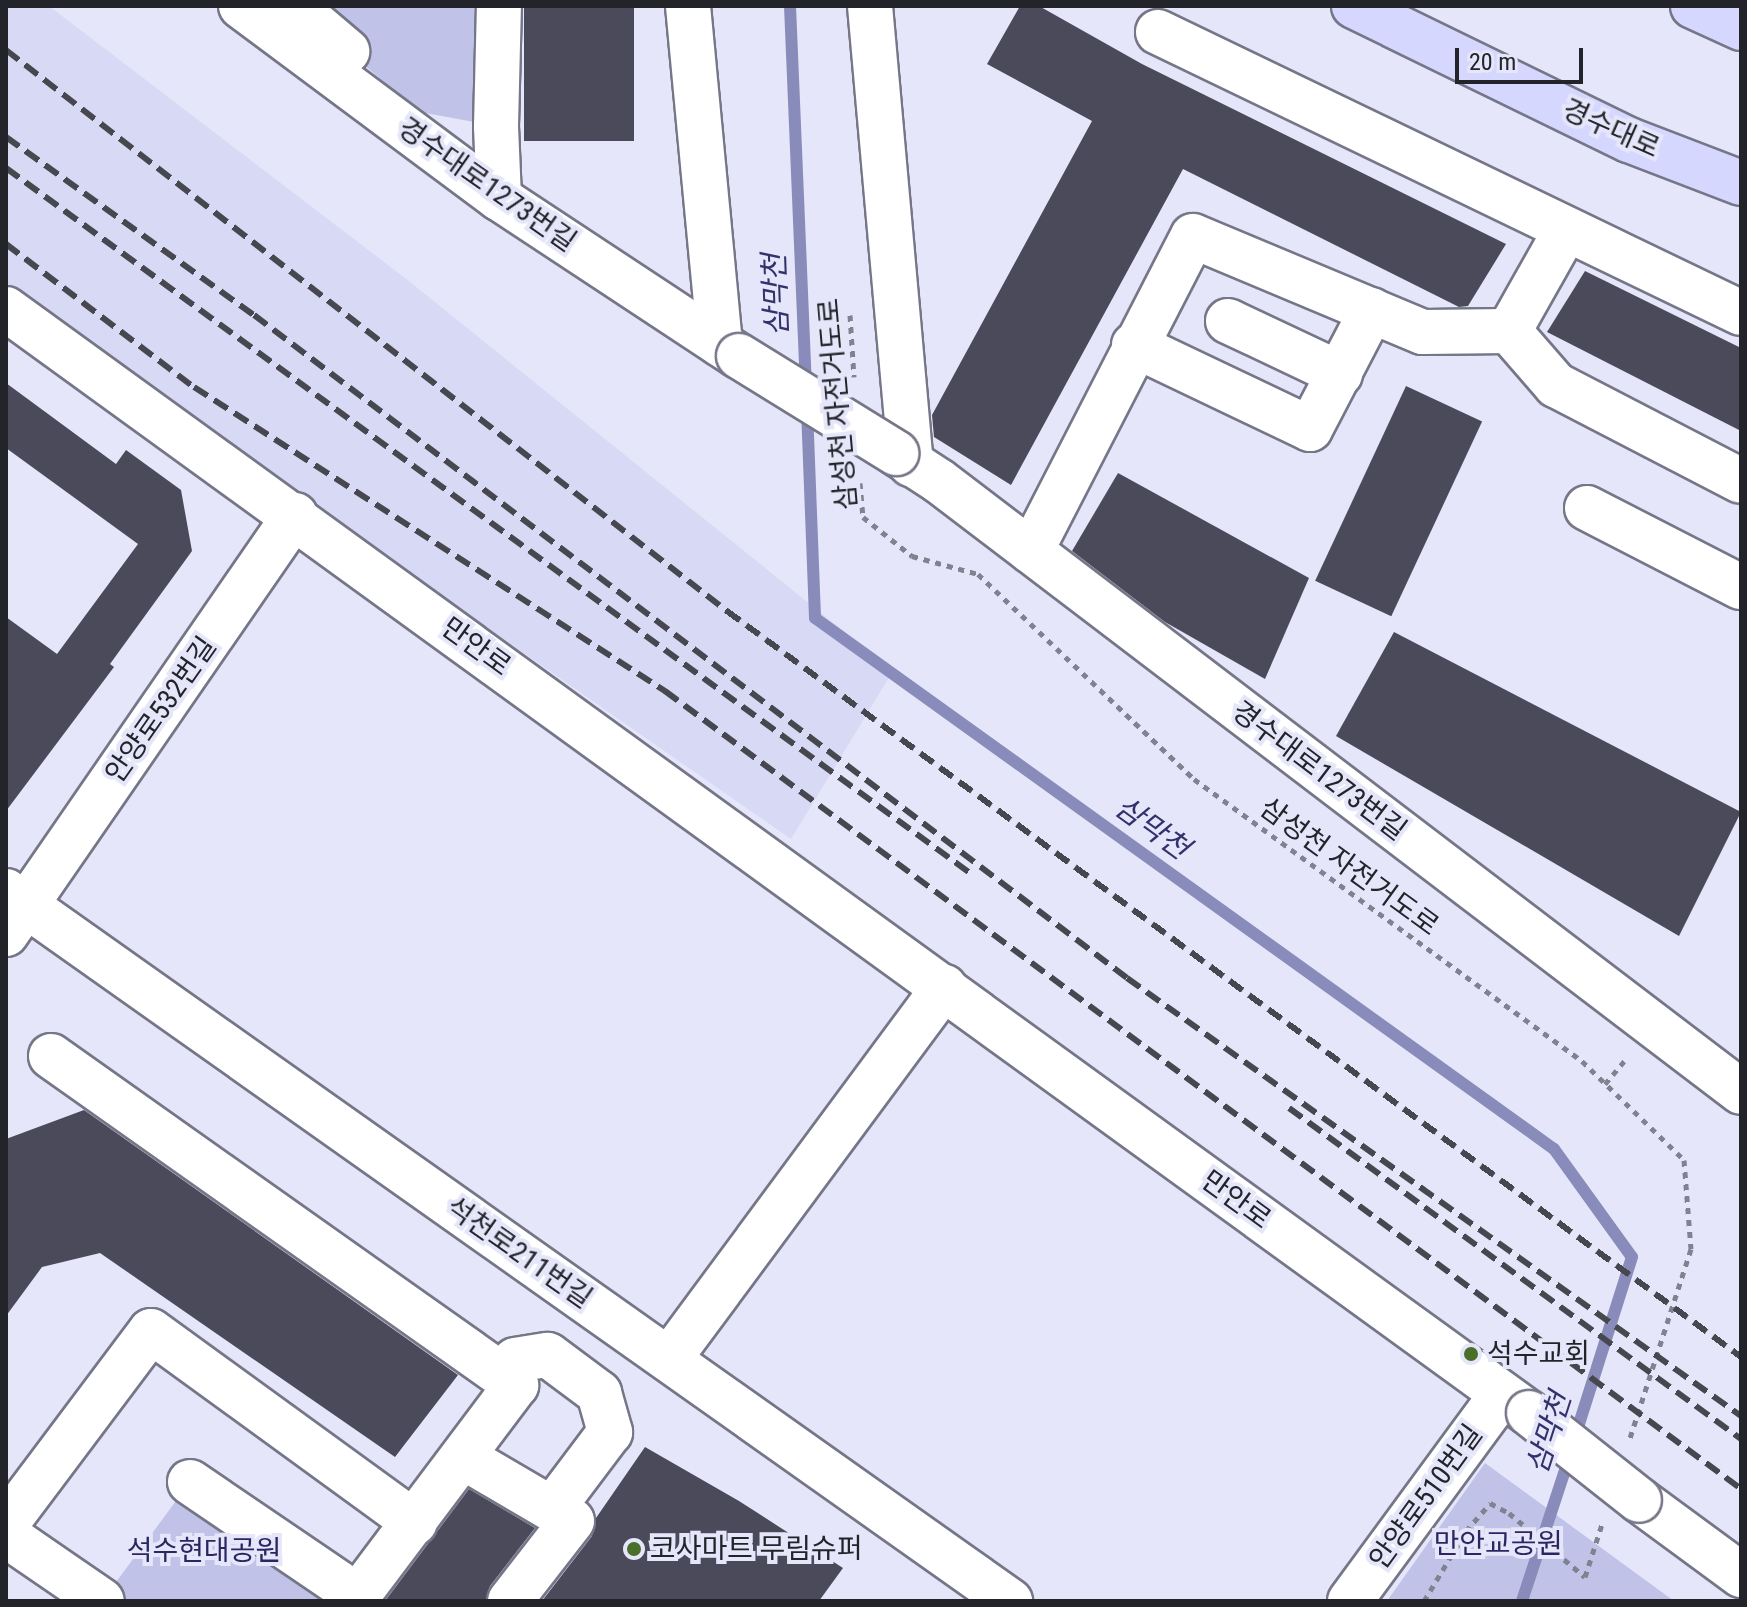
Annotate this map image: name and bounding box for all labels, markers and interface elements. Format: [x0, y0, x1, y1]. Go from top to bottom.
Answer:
scale bar [1459, 32, 1587, 82]
text: 20 m [1469, 48, 1516, 76]
street label: 경수대로 [1557, 93, 1665, 165]
street label: 경수대로1273번길 [391, 111, 583, 259]
water label: 삼막천 [757, 253, 795, 337]
street label: 삼성천 자전거도로 [812, 297, 864, 511]
street label: 만안로 [435, 611, 517, 683]
street label: 안양로532번길 [98, 631, 224, 789]
street label: 경수대로1273번길 [1225, 694, 1413, 848]
water label: 삼막천 [1108, 789, 1196, 867]
street label: 삼성천 자전거도로 [1253, 791, 1445, 943]
street label: 만안로 [1195, 1164, 1277, 1236]
street label: 석천로211번길 [440, 1190, 598, 1316]
place label: 석수교회 [1487, 1337, 1590, 1371]
marker: 석수교회 [1462, 1345, 1480, 1363]
water label: 삼막천 [1519, 1388, 1579, 1478]
street label: 안양로510번길 [1362, 1418, 1490, 1576]
park label: 만안교공원 [1434, 1527, 1562, 1561]
place label: 코사마트 무림슈퍼 [650, 1532, 863, 1566]
park label: 석수현대공원 [127, 1534, 281, 1568]
marker: 코사마트 무림슈퍼 [625, 1540, 643, 1558]

